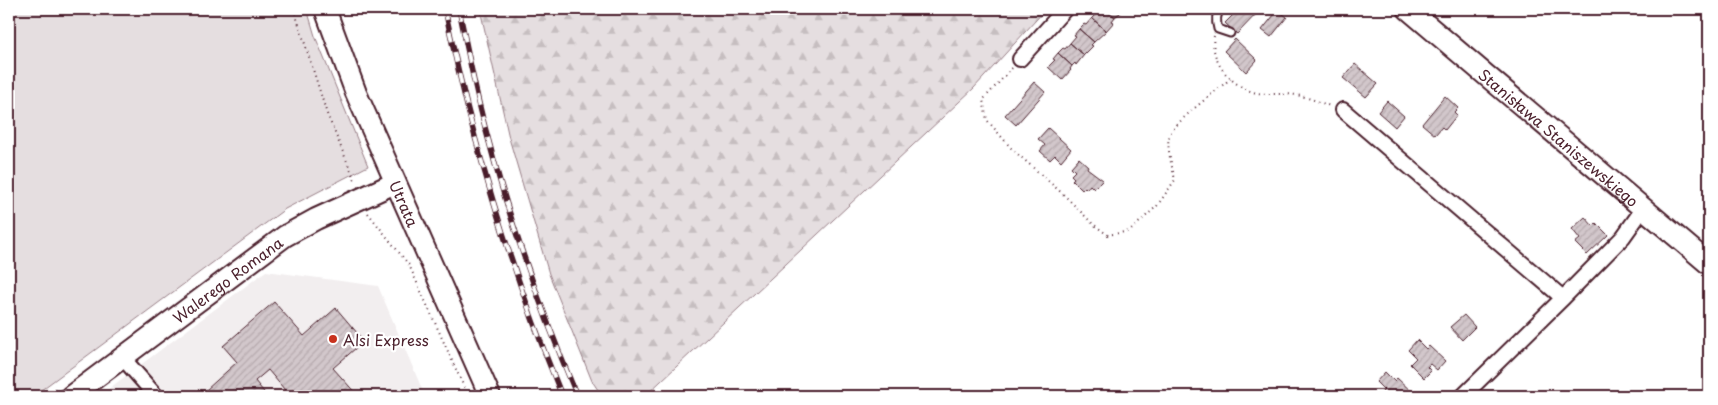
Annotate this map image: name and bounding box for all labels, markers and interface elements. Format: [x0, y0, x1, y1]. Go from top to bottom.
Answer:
street label: Stanisława Staniszewskiego [1474, 62, 1644, 212]
street label: Utrata [384, 176, 425, 231]
street label: Walerego Romana [167, 230, 287, 328]
place label: Alsi Express [343, 328, 429, 351]
marker: Alsi Express [327, 333, 339, 345]

